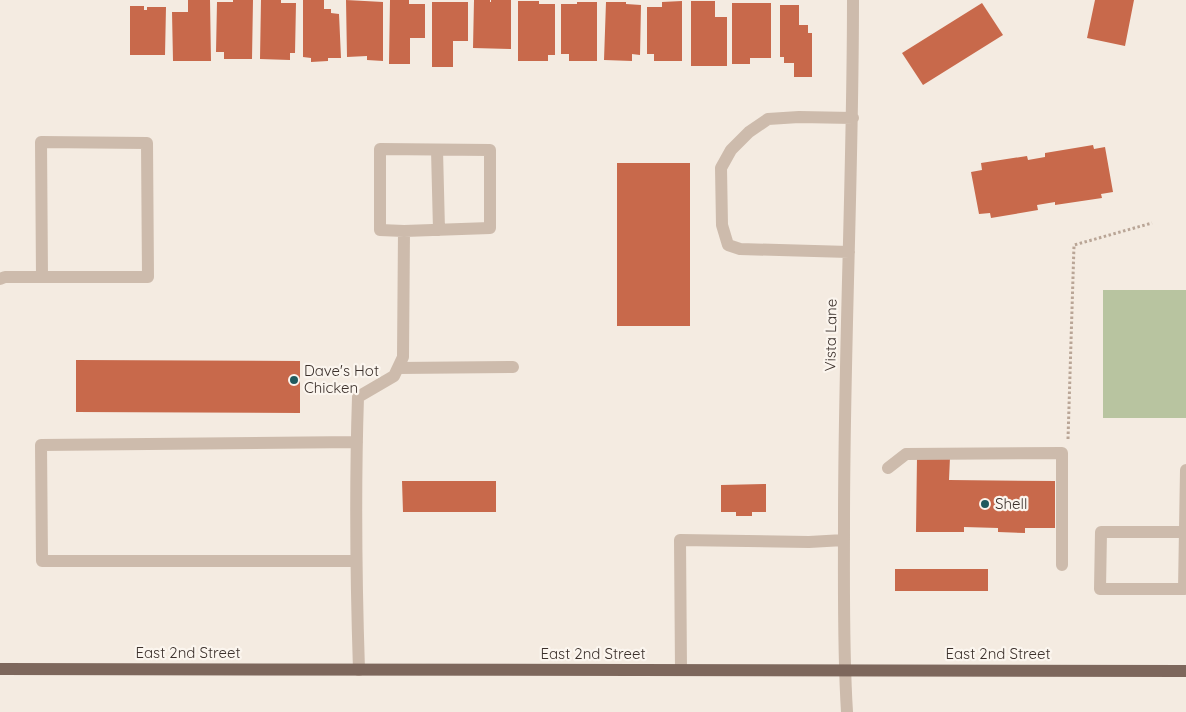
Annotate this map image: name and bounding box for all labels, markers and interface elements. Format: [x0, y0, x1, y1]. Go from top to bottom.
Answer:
street label: Vista Lane [820, 298, 841, 372]
place label: Dave's Hot Chicken [304, 361, 379, 397]
marker: Dave's Hot Chicken [288, 374, 300, 386]
place label: Shell [995, 494, 1027, 513]
marker: Shell [979, 498, 991, 510]
street label: East 2nd Street [136, 643, 241, 662]
street label: East 2nd Street [541, 644, 646, 663]
street label: East 2nd Street [946, 644, 1051, 663]

